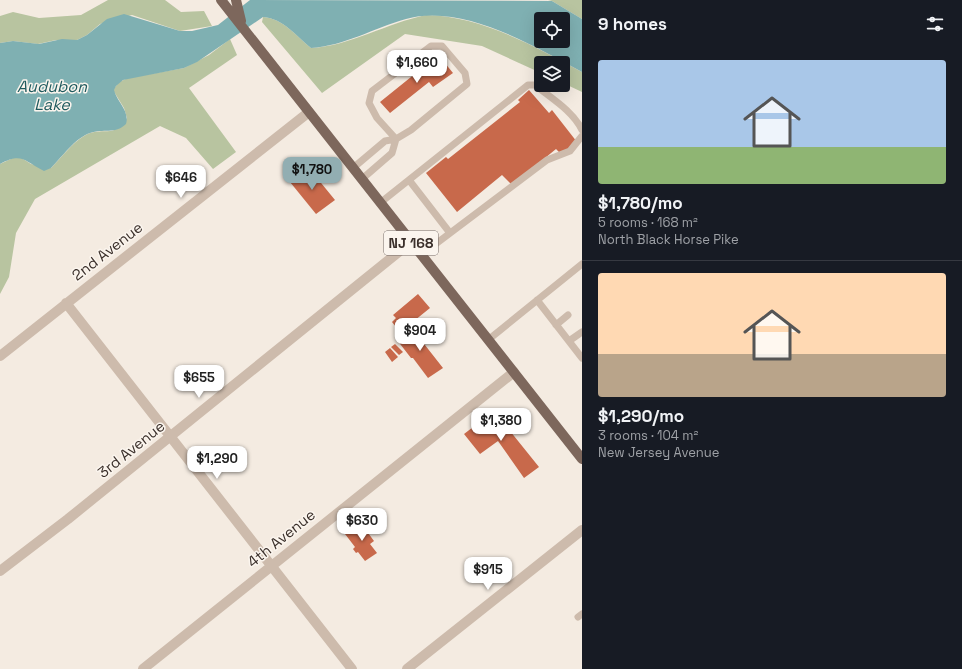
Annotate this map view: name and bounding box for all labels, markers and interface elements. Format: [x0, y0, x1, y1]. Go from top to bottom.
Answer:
map controls [534, 12, 570, 92]
button: locate [534, 12, 570, 48]
text: 9 homes [598, 13, 667, 35]
icon: filters [924, 13, 946, 35]
pin: $1,660 [384, 50, 450, 84]
text: $1,660 [396, 54, 438, 71]
button: layers [534, 56, 570, 92]
water label: Audubon Lake [17, 76, 88, 115]
icon: home [736, 86, 808, 158]
pin: $1,780 [279, 157, 345, 191]
text: $1,780 [292, 161, 332, 178]
pin: $646 [157, 165, 205, 199]
text: $646 [165, 169, 197, 186]
text: $1,780/mo [598, 192, 683, 214]
text: 5 rooms · 168 m² [598, 214, 698, 231]
street label: 2nd Avenue [68, 217, 146, 285]
road number: NJ 168 [384, 231, 438, 255]
text: North Black Horse Pike [598, 231, 739, 248]
icon: home [736, 299, 808, 371]
pin: $904 [396, 318, 444, 352]
text: $904 [404, 322, 436, 339]
pin: $655 [175, 365, 223, 399]
text: $655 [183, 369, 215, 386]
text: $1,290/mo [598, 405, 684, 427]
pin: $1,380 [468, 408, 534, 442]
text: $1,380 [480, 412, 522, 429]
street label: 3rd Avenue [94, 416, 168, 482]
text: 3 rooms · 104 m² [598, 427, 698, 444]
text: New Jersey Avenue [598, 444, 719, 461]
pin: $1,290 [184, 446, 250, 480]
text: $1,290 [196, 450, 238, 467]
street label: 4th Avenue [243, 505, 319, 571]
pin: $630 [338, 508, 386, 542]
text: $630 [346, 512, 378, 529]
pin: $915 [464, 557, 512, 591]
text: $915 [473, 561, 503, 578]

